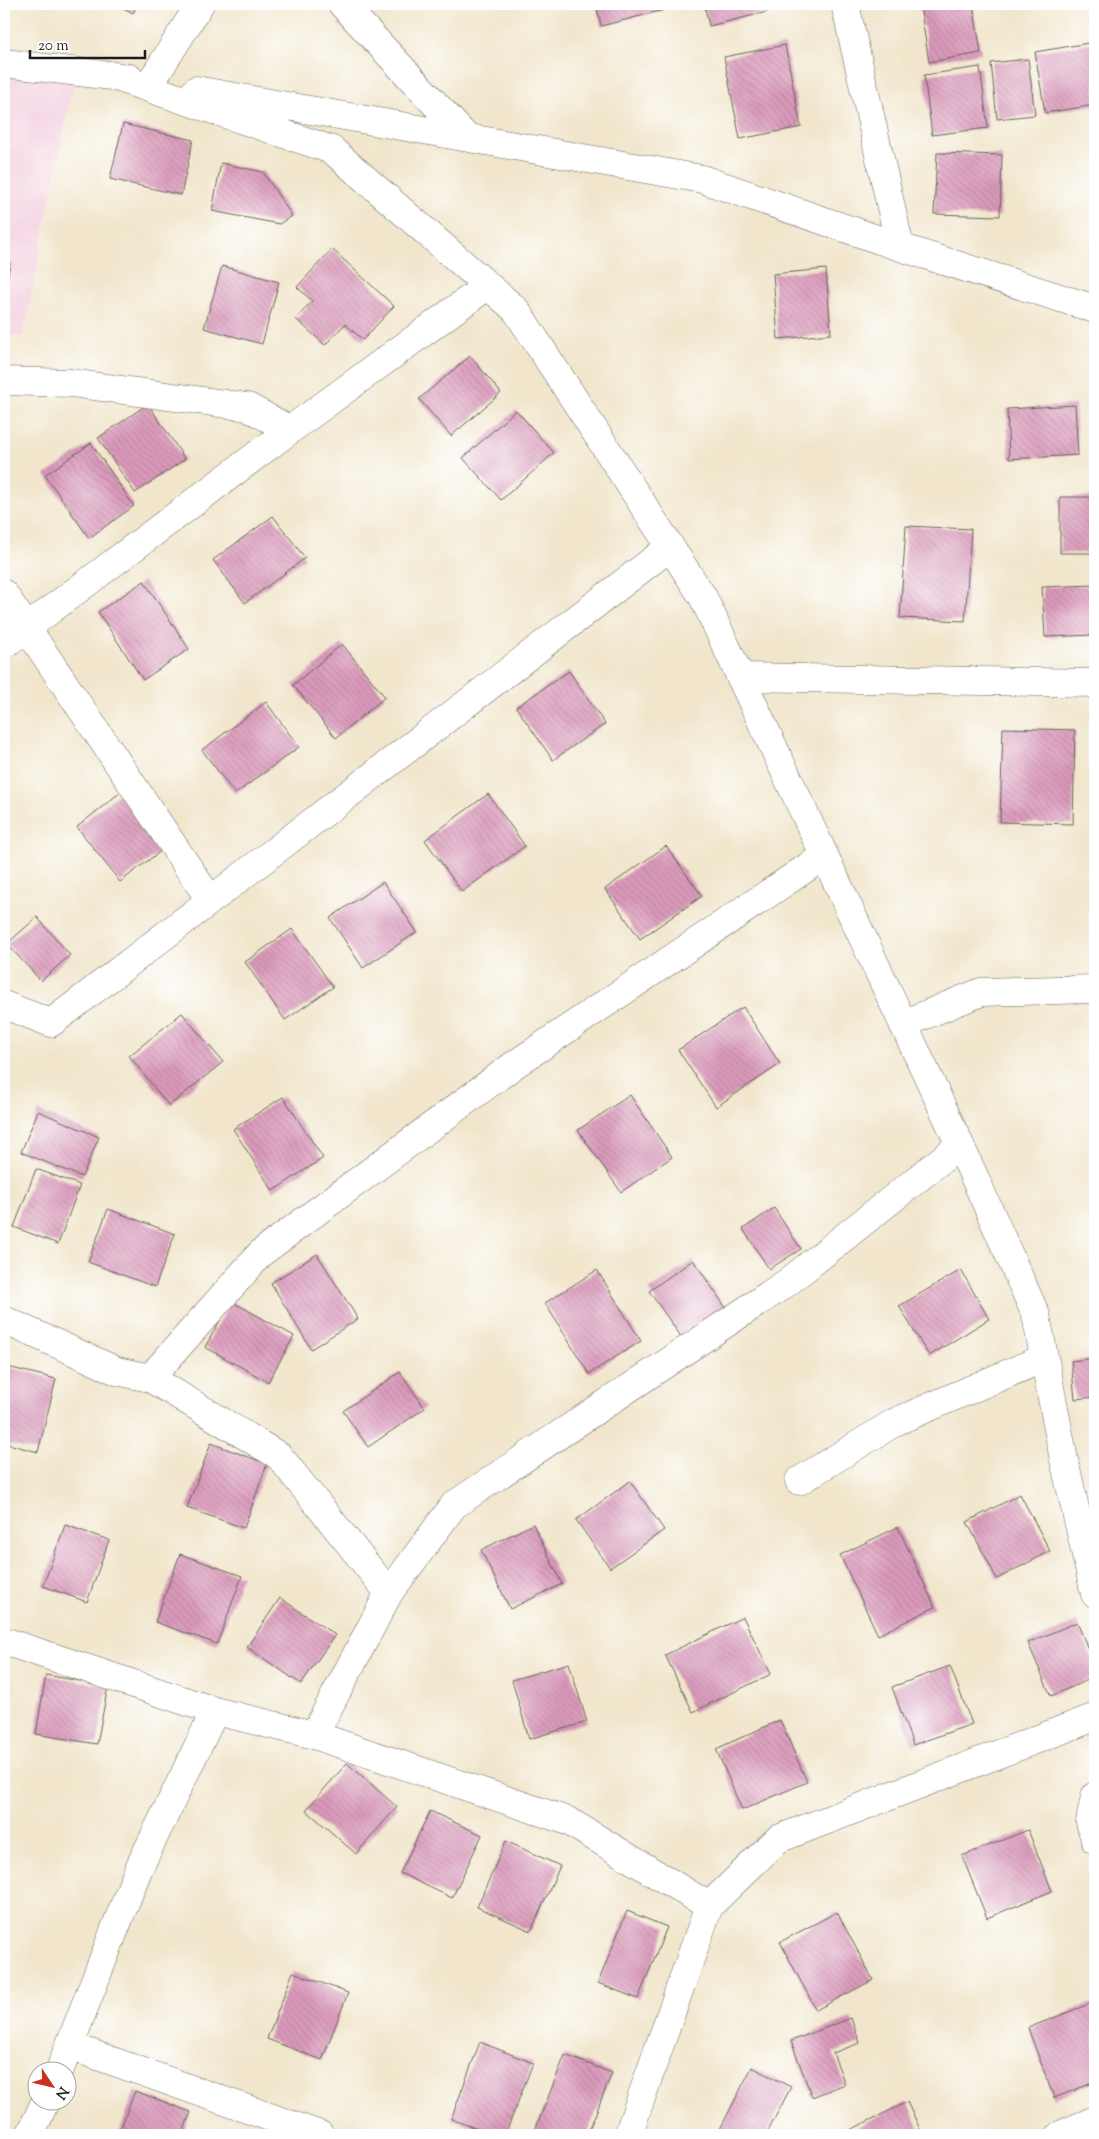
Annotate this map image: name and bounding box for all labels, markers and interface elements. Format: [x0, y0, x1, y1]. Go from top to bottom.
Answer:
scale bar [30, 28, 145, 60]
text: 20 m [38, 36, 69, 57]
north arrow [28, 2062, 78, 2112]
text: N [50, 2082, 72, 2103]

